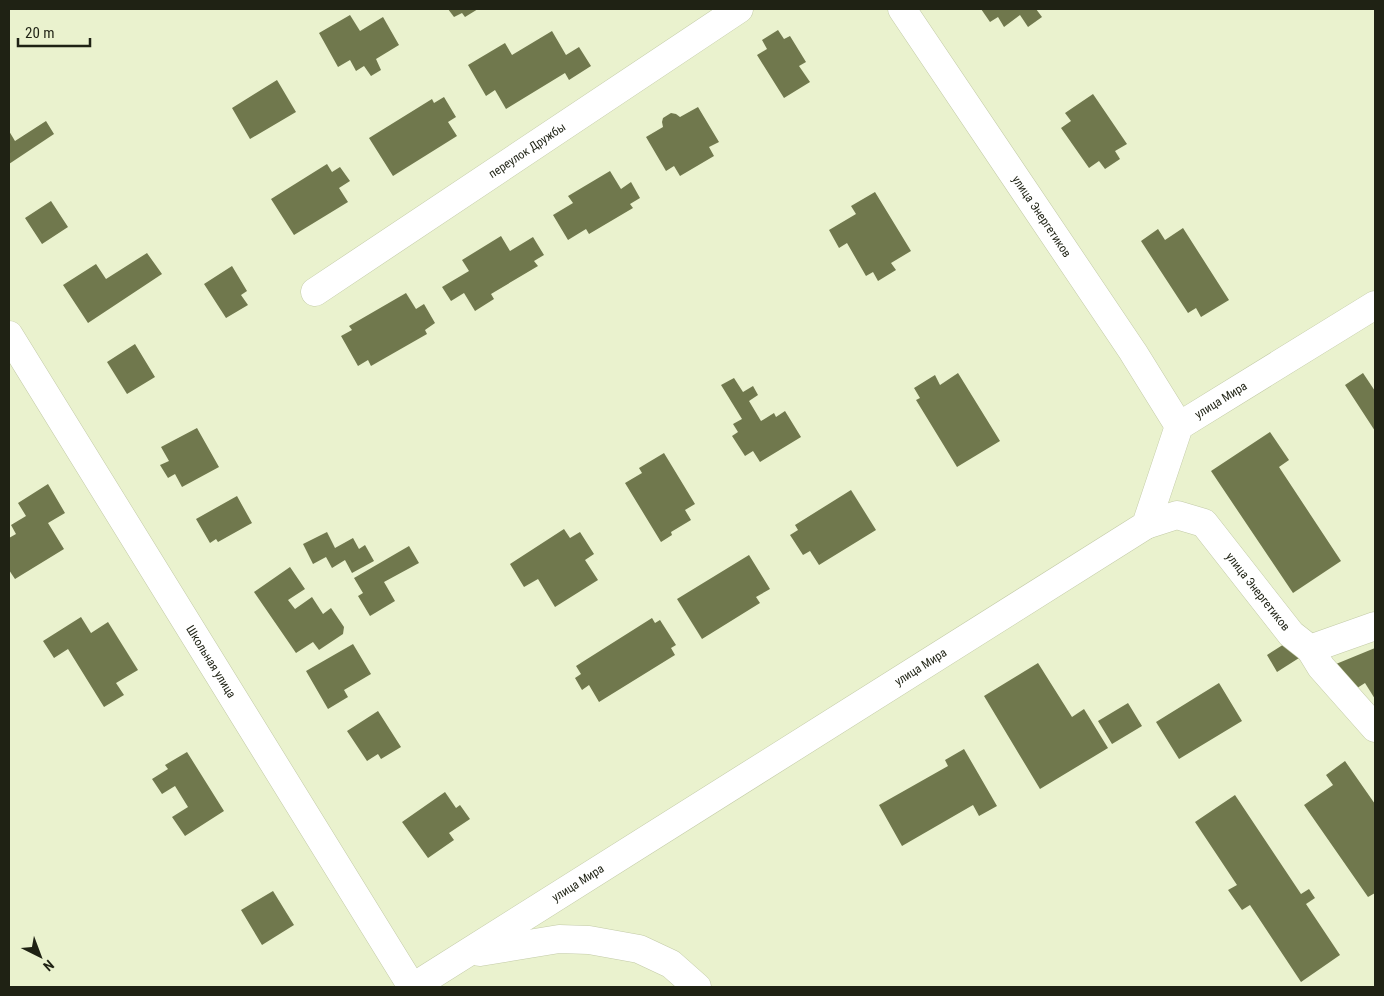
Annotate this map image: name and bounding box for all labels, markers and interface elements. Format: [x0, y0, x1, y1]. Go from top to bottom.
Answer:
scale bar [18, 15, 90, 47]
text: 20 m [25, 24, 55, 42]
street label: переулок Дружбы [486, 120, 568, 181]
street label: улица Энергетиков [1009, 173, 1074, 260]
street label: улица Мира [1192, 379, 1250, 422]
street label: улица Энергетиков [1223, 550, 1293, 634]
street label: Школьная улица [183, 623, 239, 701]
street label: улица Мира [892, 645, 949, 689]
street label: улица Мира [549, 861, 607, 905]
north arrow [15, 931, 65, 981]
text: N [40, 957, 57, 974]

